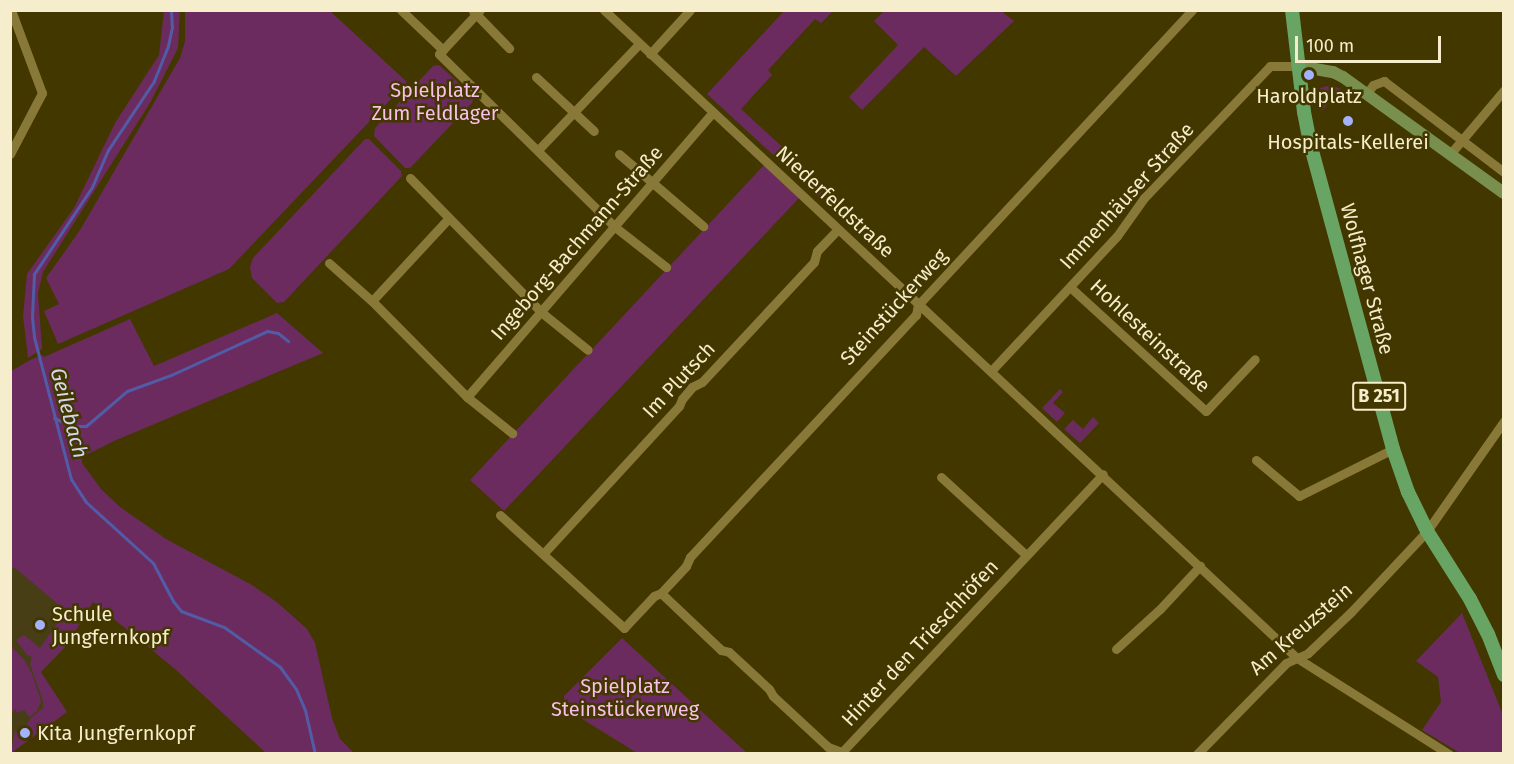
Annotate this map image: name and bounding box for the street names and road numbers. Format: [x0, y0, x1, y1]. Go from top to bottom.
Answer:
street label: Immenhäuser Straße [1055, 118, 1199, 274]
street label: Ingeborg-Bachmann-Straße [486, 141, 668, 345]
street label: Niederfeldstraße [771, 141, 899, 263]
street label: Wolfhager Straße [1335, 201, 1399, 357]
street label: Steinstückerweg [836, 244, 952, 370]
street label: Hohlesteinstraße [1085, 274, 1215, 398]
street label: Im Plutsch [638, 337, 720, 423]
road number: B 251 [1352, 381, 1406, 411]
street label: Hinter den Trieschhöfen [837, 555, 1003, 731]
street label: Am Kreuzstein [1245, 578, 1357, 680]

